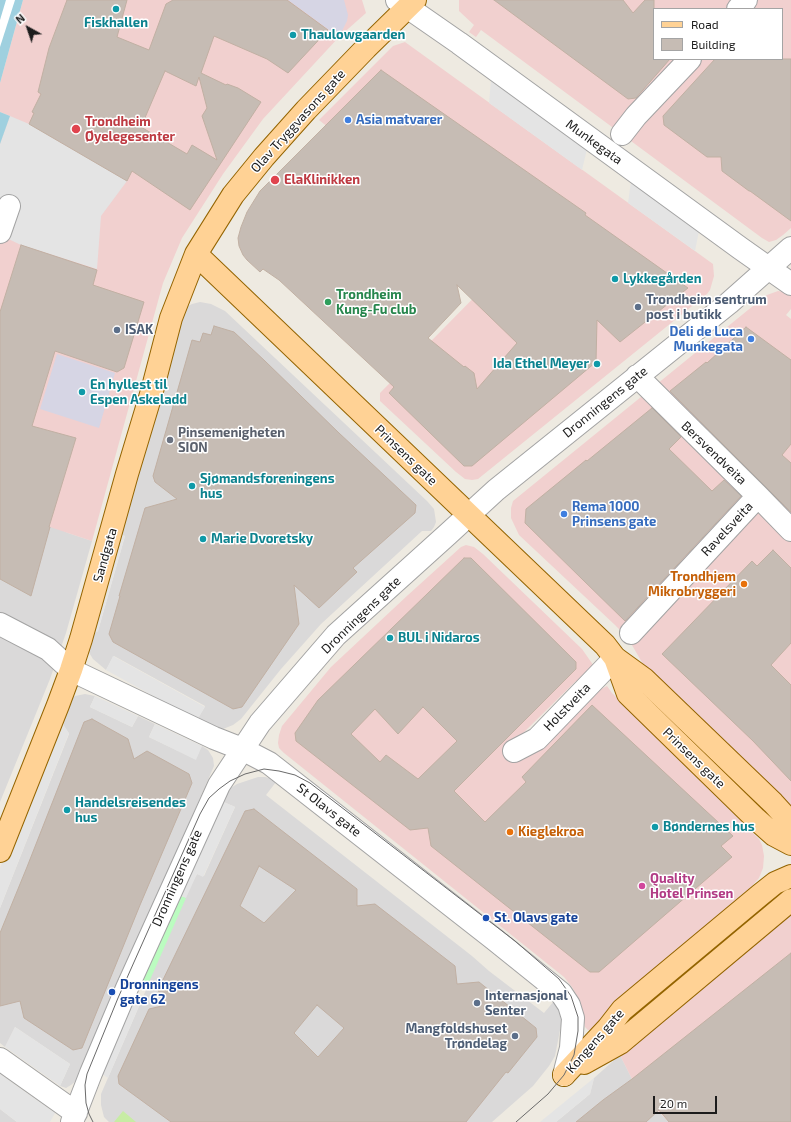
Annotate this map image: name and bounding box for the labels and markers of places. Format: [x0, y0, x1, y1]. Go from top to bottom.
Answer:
marker: Fiskhallen [111, 4, 121, 14]
place label: Fiskhallen [84, 15, 148, 31]
place label: Thaulowgaarden [301, 27, 405, 43]
marker: Thaulowgaarden [288, 30, 298, 40]
place label: Asia matvarer [356, 112, 442, 128]
place label: Trondheim Øyelegesenter [85, 114, 175, 145]
marker: Asia matvarer [343, 115, 353, 125]
marker: Trondheim Øyelegesenter [70, 123, 82, 135]
place label: ElaKlinikken [284, 172, 360, 188]
marker: ElaKlinikken [269, 174, 281, 186]
place label: Lykkegården [623, 271, 702, 287]
marker: Lykkegården [610, 274, 620, 284]
place label: Trondheim Kung-Fu club [336, 287, 417, 318]
place label: Trondheim sentrum post i butikk [646, 292, 767, 323]
marker: Trondheim Kung-Fu club [323, 297, 333, 307]
marker: Trondheim sentrum post i butikk [633, 302, 643, 312]
place label: ISAK [125, 322, 153, 338]
place label: Deli de Luca Munkegata [670, 324, 743, 355]
marker: ISAK [112, 325, 122, 335]
marker: Deli de Luca Munkegata [746, 334, 756, 344]
place label: Ida Ethel Meyer [493, 356, 589, 372]
marker: Ida Ethel Meyer [592, 359, 602, 369]
place label: En hyllest til Espen Askeladd [90, 377, 187, 408]
marker: En hyllest til Espen Askeladd [77, 387, 87, 397]
place label: Pinsemenigheten SION [178, 425, 285, 456]
marker: Pinsemenigheten SION [165, 435, 175, 445]
place label: Sjømandsforeningens hus [200, 471, 335, 502]
marker: Sjømandsforeningens hus [187, 481, 197, 491]
place label: Rema 1000 Prinsens gate [572, 499, 656, 530]
marker: Rema 1000 Prinsens gate [559, 509, 569, 519]
place label: Marie Dvoretsky [211, 531, 313, 547]
marker: Marie Dvoretsky [198, 534, 208, 544]
place label: Trondhjem Mikrobryggeri [648, 569, 736, 600]
marker: Trondhjem Mikrobryggeri [739, 579, 749, 589]
place label: BUL i Nidaros [398, 630, 480, 646]
marker: BUL i Nidaros [385, 633, 395, 643]
place label: Handelsreisendes hus [75, 795, 186, 826]
marker: Handelsreisendes hus [62, 805, 72, 815]
place label: Bøndernes hus [663, 819, 755, 835]
marker: Bøndernes hus [650, 822, 660, 832]
place label: Kieglekroa [518, 824, 584, 840]
marker: Kieglekroa [505, 827, 515, 837]
place label: Quality Hotel Prinsen [650, 871, 733, 902]
marker: Quality Hotel Prinsen [637, 881, 647, 891]
place label: St. Olavs gate [494, 910, 578, 926]
marker: St. Olavs gate [481, 913, 491, 923]
place label: Dronningens gate 62 [120, 977, 199, 1008]
marker: Dronningens gate 62 [107, 987, 117, 997]
place label: Internasjonal Senter [485, 988, 568, 1019]
marker: Internasjonal Senter [472, 998, 482, 1008]
place label: Mangfoldshuset Trøndelag [405, 1021, 507, 1052]
marker: Mangfoldshuset Trøndelag [510, 1031, 520, 1041]

